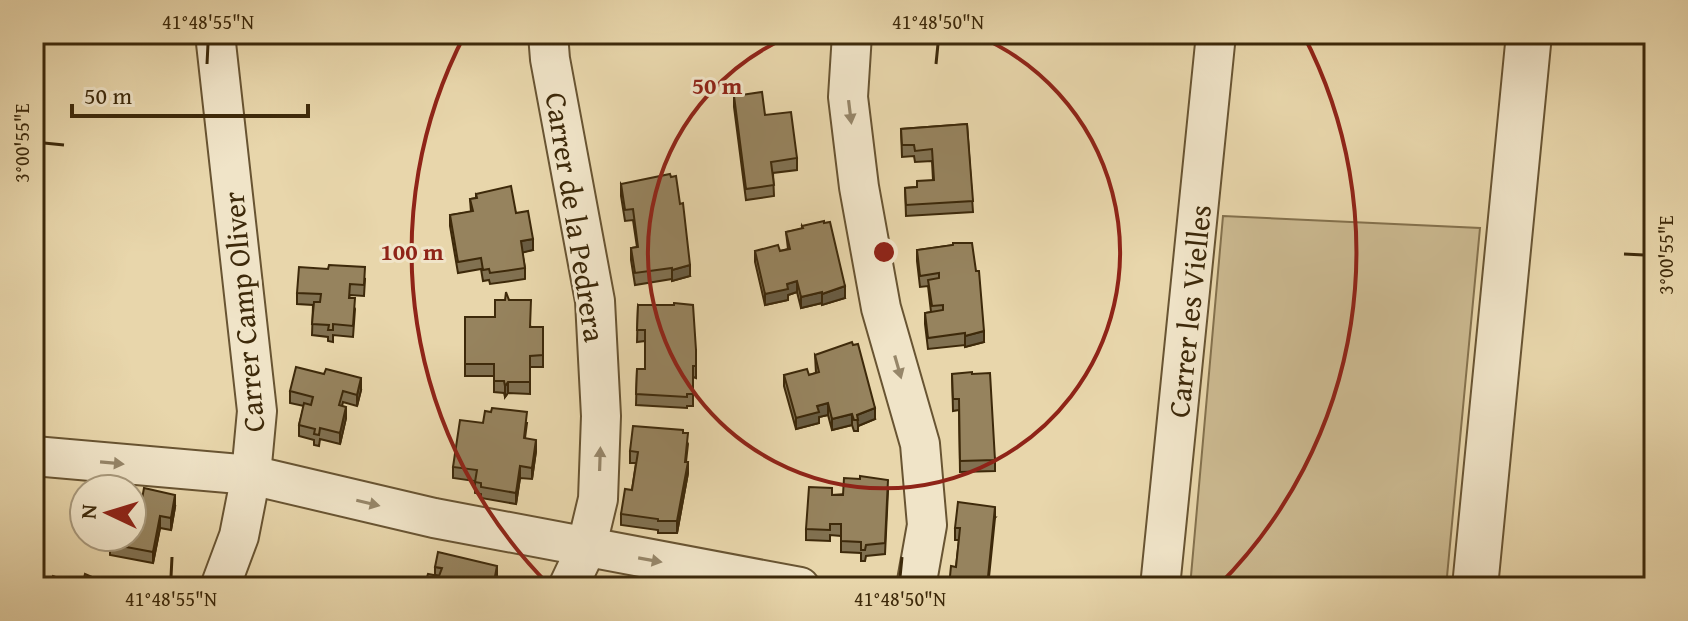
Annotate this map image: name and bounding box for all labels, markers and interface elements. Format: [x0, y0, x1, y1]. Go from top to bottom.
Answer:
text: 41°48'55"N [162, 7, 254, 36]
text: 41°48'50"N [892, 7, 984, 36]
scale bar [72, 68, 308, 118]
text: 50 m [692, 68, 743, 103]
text: 50 m [84, 78, 132, 113]
street label: Carrer de la Pedrera [535, 89, 617, 345]
one-way arrow [844, 100, 857, 125]
text: 3°00'55"E [7, 103, 36, 183]
street label: Carrer Camp Oliver [211, 190, 275, 434]
street label: Carrer les Vielles [1156, 202, 1222, 420]
text: 3°00'55"E [1651, 215, 1680, 295]
text: 100 m [380, 234, 444, 269]
centre of rings [870, 238, 898, 266]
one-way arrow [892, 354, 904, 379]
one-way arrow [593, 446, 606, 471]
one-way arrow [100, 457, 125, 470]
north arrow [68, 473, 148, 553]
one-way arrow [356, 497, 381, 509]
text: N [72, 503, 105, 520]
one-way arrow [638, 555, 663, 567]
text: 41°48'55"N [125, 584, 217, 613]
text: 41°48'50"N [854, 584, 946, 613]

